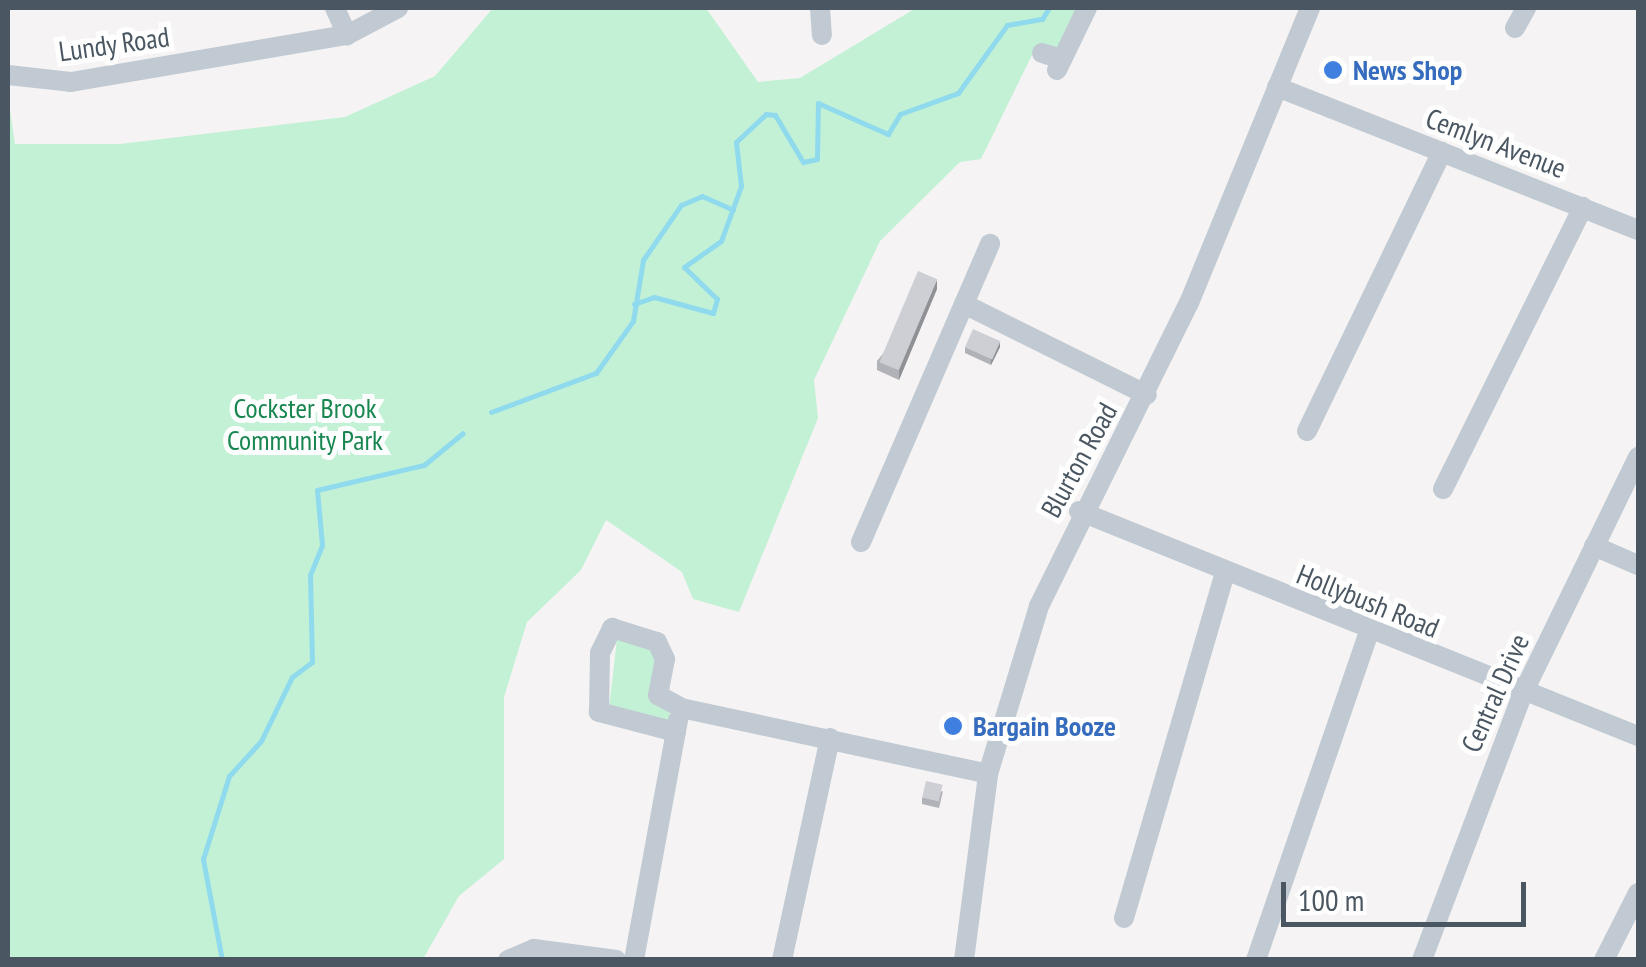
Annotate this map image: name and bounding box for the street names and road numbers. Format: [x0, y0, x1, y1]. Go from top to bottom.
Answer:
street label: Lundy Road [56, 20, 172, 68]
street label: Cemlyn Avenue [1421, 101, 1571, 185]
street label: Blurton Road [1034, 397, 1124, 523]
street label: Hollybush Road [1292, 557, 1444, 645]
street label: Central Drive [1454, 629, 1536, 757]

